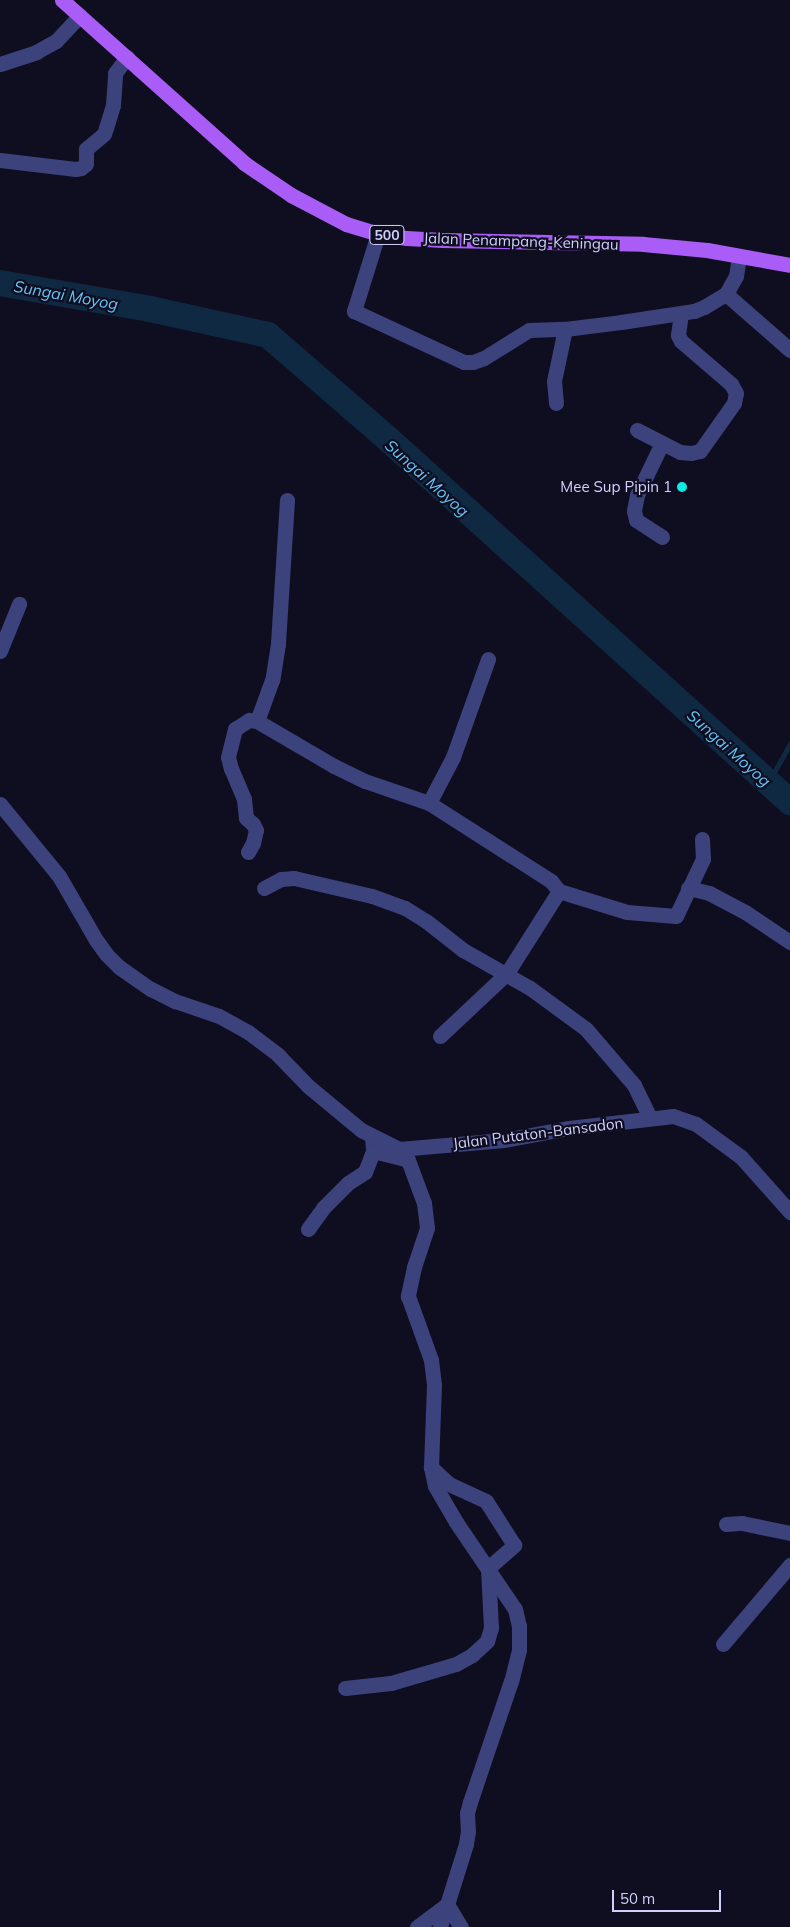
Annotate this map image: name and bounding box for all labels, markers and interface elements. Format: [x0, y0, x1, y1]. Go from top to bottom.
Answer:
road number: 500 [368, 224, 406, 246]
street label: Jalan Penampang-Keningau [423, 229, 619, 253]
water label: Sungai Moyog [12, 276, 120, 314]
water label: Sungai Moyog [381, 435, 473, 521]
place label: Mee Sup Pipin 1 [560, 478, 672, 496]
marker: Mee Sup Pipin 1 [676, 481, 688, 493]
water label: Sungai Moyog [683, 705, 775, 791]
street label: Jalan Putaton-Bansadon [452, 1114, 624, 1152]
scale bar [615, 1880, 724, 1912]
text: 50 m [620, 1889, 655, 1908]

